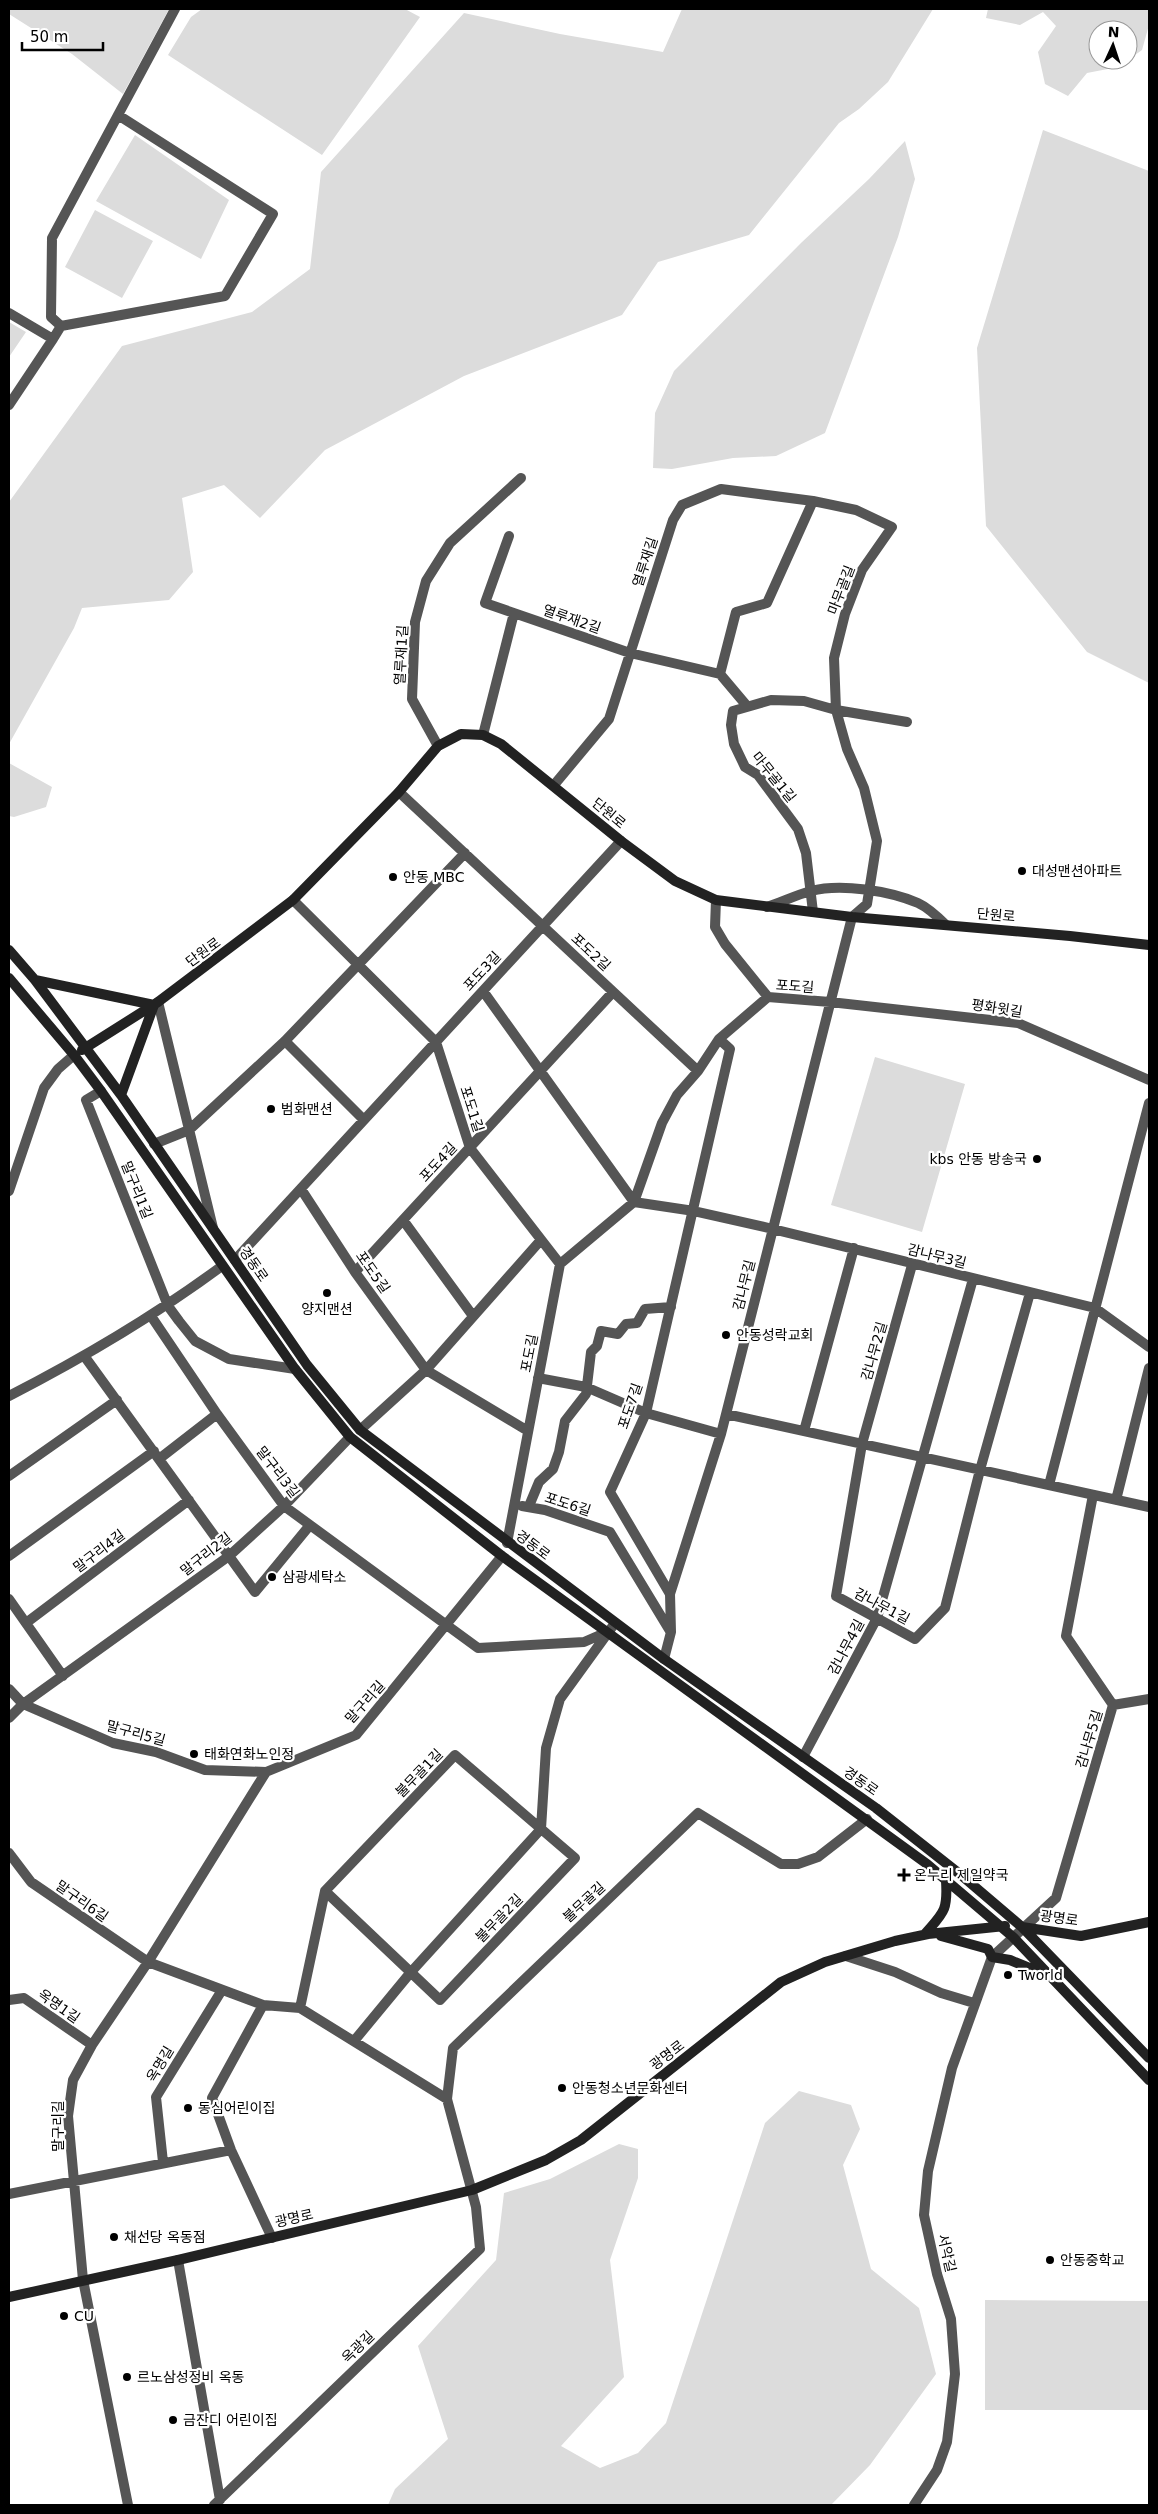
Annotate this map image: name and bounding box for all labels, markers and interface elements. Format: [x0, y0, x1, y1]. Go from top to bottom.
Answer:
scale bar [22, 20, 104, 52]
north arrow [1088, 20, 1138, 70]
text: N [1107, 24, 1120, 40]
text: 50 m [30, 28, 68, 46]
street label: 열루재길 [629, 535, 661, 589]
street label: 마무골길 [824, 563, 858, 617]
street label: 열루재2길 [541, 602, 603, 636]
street label: 열루재1길 [391, 624, 411, 686]
street label: 마무골1길 [749, 748, 799, 806]
street label: 단원로 [589, 794, 629, 832]
place label: 대성맨션아파트 [1032, 863, 1122, 879]
marker: 대성맨션아파트 [1016, 865, 1028, 877]
place label: 안동 MBC [403, 869, 465, 885]
marker: 안동 MBC [387, 871, 399, 883]
street label: 단원로 [976, 905, 1016, 925]
street label: 포도2길 [568, 930, 614, 974]
street label: 단원로 [183, 934, 223, 970]
street label: 포도3길 [460, 948, 504, 994]
street label: 포도길 [775, 977, 815, 995]
street label: 평화윗길 [970, 996, 1024, 1020]
street label: 포도1길 [457, 1084, 487, 1134]
place label: 범화맨션 [281, 1101, 333, 1117]
marker: 범화맨션 [265, 1103, 277, 1115]
street label: 포도4길 [416, 1139, 460, 1185]
place label: kbs 안동 방송국 [929, 1151, 1027, 1167]
marker: kbs 안동 방송국 [1031, 1153, 1043, 1165]
street label: 말구리1길 [118, 1159, 156, 1221]
street label: 감나무3길 [906, 1241, 968, 1271]
street label: 경동로 [236, 1244, 272, 1285]
street label: 포도5길 [353, 1248, 393, 1296]
street label: 감나무길 [730, 1258, 758, 1312]
marker: 양지맨션 [321, 1287, 333, 1299]
place label: 양지맨션 [301, 1301, 353, 1317]
street label: 감나무2길 [858, 1320, 890, 1382]
place label: 안동성락교회 [736, 1327, 813, 1343]
marker: 안동성락교회 [720, 1329, 732, 1341]
street label: 포도길 [517, 1333, 541, 1373]
street label: 포도7길 [615, 1381, 645, 1431]
street label: 말구리3길 [253, 1443, 303, 1501]
street label: 포도6길 [543, 1489, 593, 1519]
street label: 말구리4길 [70, 1526, 128, 1576]
street label: 경동로 [513, 1527, 553, 1563]
street label: 말구리2길 [177, 1529, 235, 1579]
place label: 삼광세탁소 [282, 1569, 347, 1585]
marker: 삼광세탁소 [266, 1571, 278, 1583]
street label: 감나무1길 [852, 1585, 912, 1627]
street label: 감나무4길 [825, 1617, 867, 1677]
street label: 말구리길 [342, 1677, 388, 1727]
street label: 감나무5길 [1073, 1708, 1105, 1770]
street label: 말구리5길 [105, 1717, 167, 1749]
place label: 태화연화노인정 [204, 1746, 294, 1762]
street label: 불무골1길 [392, 1746, 446, 1800]
marker: 태화연화노인정 [188, 1748, 200, 1760]
street label: 경동로 [841, 1763, 882, 1799]
place label: 온누리 제일약국 [914, 1867, 1009, 1883]
marker: 온누리 제일약국 [898, 1869, 910, 1881]
street label: 말구리6길 [53, 1877, 111, 1925]
street label: 불무골길 [560, 1879, 608, 1925]
street label: 불무골2길 [472, 1891, 526, 1945]
street label: 광명로 [1039, 1907, 1079, 1929]
place label: Tworld [1017, 1967, 1063, 1983]
marker: Tworld [1002, 1969, 1014, 1981]
street label: 옥명1길 [35, 1986, 83, 2026]
street label: 광명로 [647, 2037, 687, 2073]
street label: 옥명길 [143, 2043, 177, 2085]
place label: 안동청소년문화센터 [572, 2080, 688, 2096]
marker: 안동청소년문화센터 [556, 2082, 568, 2094]
street label: 말구리길 [50, 2100, 66, 2152]
place label: 동심어린이집 [198, 2100, 275, 2116]
marker: 동심어린이집 [182, 2102, 194, 2114]
street label: 광명로 [273, 2206, 315, 2230]
place label: 채선당 옥동점 [124, 2229, 206, 2245]
marker: 채선당 옥동점 [108, 2231, 120, 2243]
street label: 서악길 [935, 2232, 959, 2274]
place label: 안동중학교 [1060, 2252, 1125, 2268]
marker: 안동중학교 [1044, 2254, 1056, 2266]
place label: CU [74, 2308, 94, 2324]
marker: CU [58, 2310, 70, 2322]
street label: 옥광길 [339, 2328, 377, 2366]
place label: 르노삼성정비 옥동 [137, 2369, 245, 2385]
marker: 르노삼성정비 옥동 [121, 2371, 133, 2383]
place label: 금잔디 어린이집 [183, 2412, 278, 2428]
marker: 금잔디 어린이집 [167, 2414, 179, 2426]

